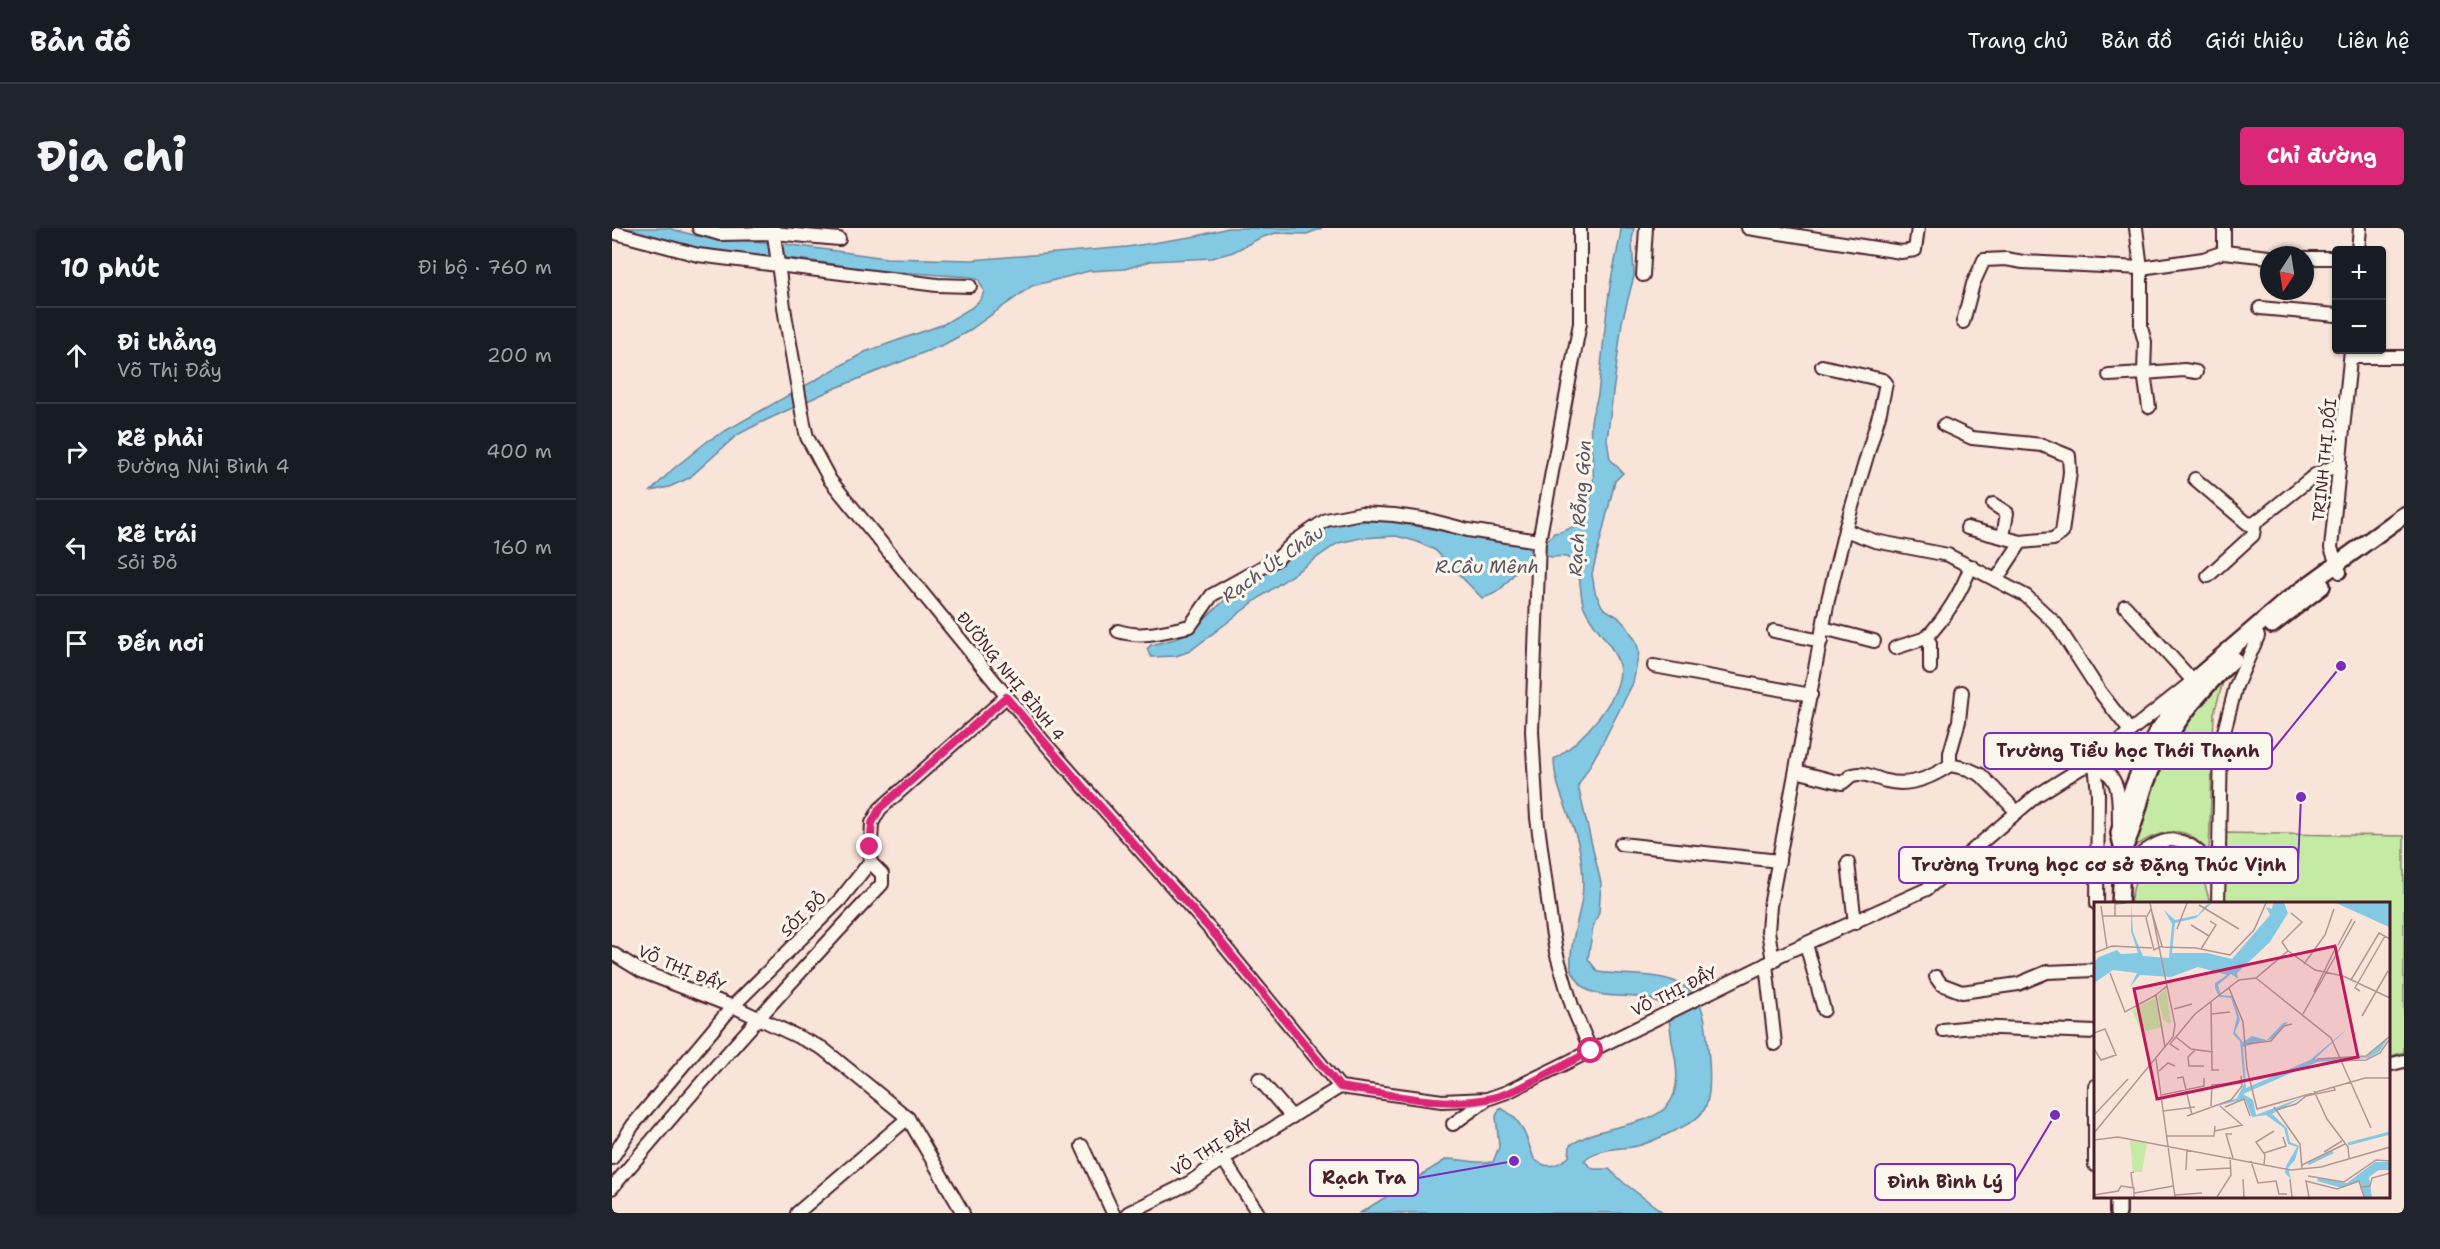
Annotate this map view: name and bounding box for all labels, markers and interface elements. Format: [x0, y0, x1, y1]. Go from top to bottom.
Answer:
text: Bản đồ [30, 22, 131, 60]
text: Trang chủ [1968, 27, 2068, 55]
text: Bản đồ [2101, 27, 2172, 55]
text: Giới thiệu [2205, 27, 2304, 55]
text: Liên hệ [2337, 27, 2410, 55]
button: Chỉ đường [2240, 127, 2404, 185]
text: Địa chỉ [36, 128, 185, 184]
north arrow [2260, 246, 2314, 300]
map controls [2332, 246, 2386, 354]
button: + [2332, 246, 2386, 300]
text: 10 phút [60, 250, 160, 285]
text: Đi bộ · 760 m [418, 254, 552, 280]
button: − [2332, 300, 2386, 354]
text: Đi thẳng [117, 328, 217, 357]
icon: ahead [60, 339, 93, 372]
text: 200 m [487, 342, 552, 368]
text: Võ Thị Đầy [117, 357, 222, 383]
street label: TRỊNH THỊ DỐI [2306, 397, 2341, 523]
text: Rẽ phải [117, 424, 203, 453]
icon: right [60, 435, 93, 468]
text: 400 m [486, 438, 552, 464]
water label: Rạch Rỗng Gòn [1563, 439, 1597, 577]
text: Đường Nhị Bình 4 [117, 453, 290, 479]
text: Rẽ trái [117, 520, 197, 549]
water label: Rạch Út Châu [1217, 520, 1329, 608]
icon: left [60, 531, 93, 564]
text: 160 m [493, 534, 552, 560]
text: Sỏi Đỏ [117, 549, 178, 575]
water label: R.Cầu Mênh [1435, 555, 1539, 579]
street label: ĐƯỜNG NHỊ BÌNH 4 [952, 607, 1069, 745]
icon: arrive [60, 627, 93, 660]
text: Đến nơi [117, 629, 204, 658]
callout: Trường Tiểu học Thới Thạnh [1984, 733, 2272, 769]
text: Trường Tiểu học Thới Thạnh [1996, 739, 2260, 763]
route end [856, 833, 882, 859]
callout: Trường Trung học cơ sở Đặng Thúc Vịnh [1899, 847, 2298, 883]
text: Trường Trung học cơ sở Đặng Thúc Vịnh [1911, 853, 2287, 877]
street label: SỎI ĐỎ [775, 887, 831, 941]
inset map [2094, 902, 2389, 1198]
street label: VÕ THỊ ĐẦY [635, 939, 730, 997]
street label: VÕ THỊ ĐẦY [1627, 960, 1721, 1021]
route start [1577, 1037, 1603, 1063]
street label: VÕ THỊ ĐẦY [1166, 1112, 1258, 1181]
callout: Rạch Tra [1310, 1160, 1418, 1196]
callout: Đình Bình Lý [1875, 1164, 2015, 1200]
text: Rạch Tra [1322, 1166, 1407, 1190]
text: Đình Bình Lý [1887, 1170, 2003, 1194]

